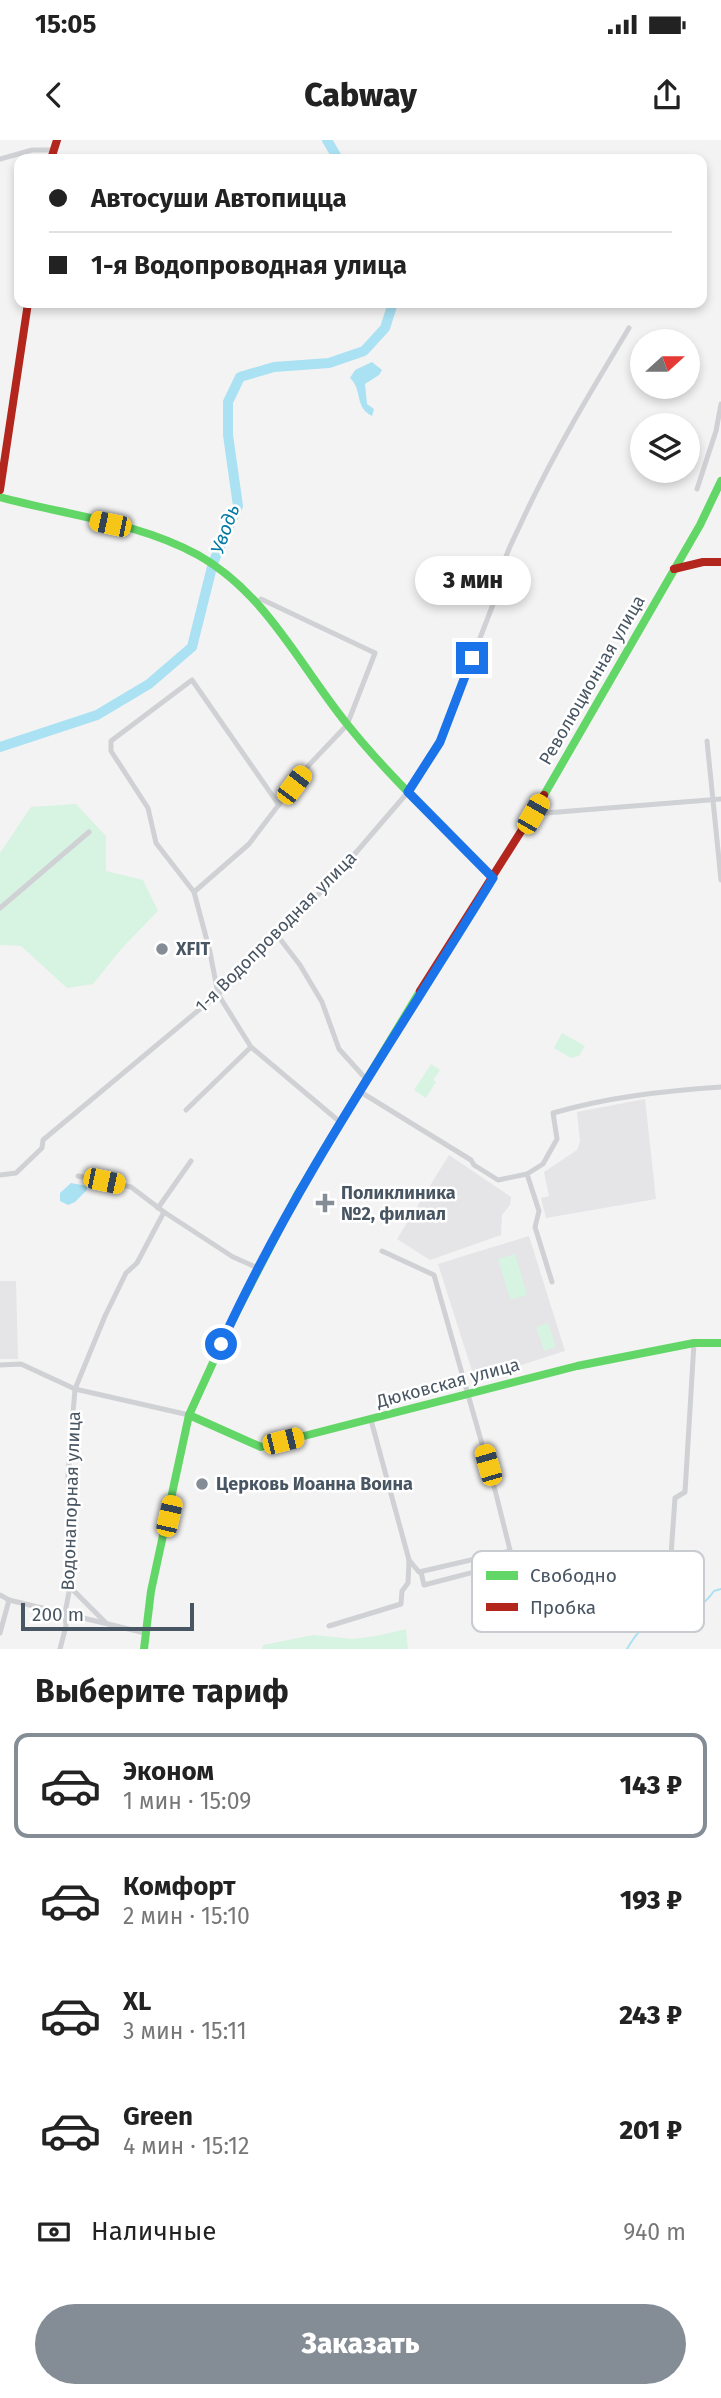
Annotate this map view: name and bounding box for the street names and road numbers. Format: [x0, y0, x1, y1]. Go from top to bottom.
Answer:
street label: Революционная улица [534, 591, 650, 769]
street label: 1-я Водопроводная улица [191, 847, 361, 1017]
street label: Дюковская улица [373, 1353, 522, 1413]
street label: Водонапорная улица [57, 1411, 85, 1591]

